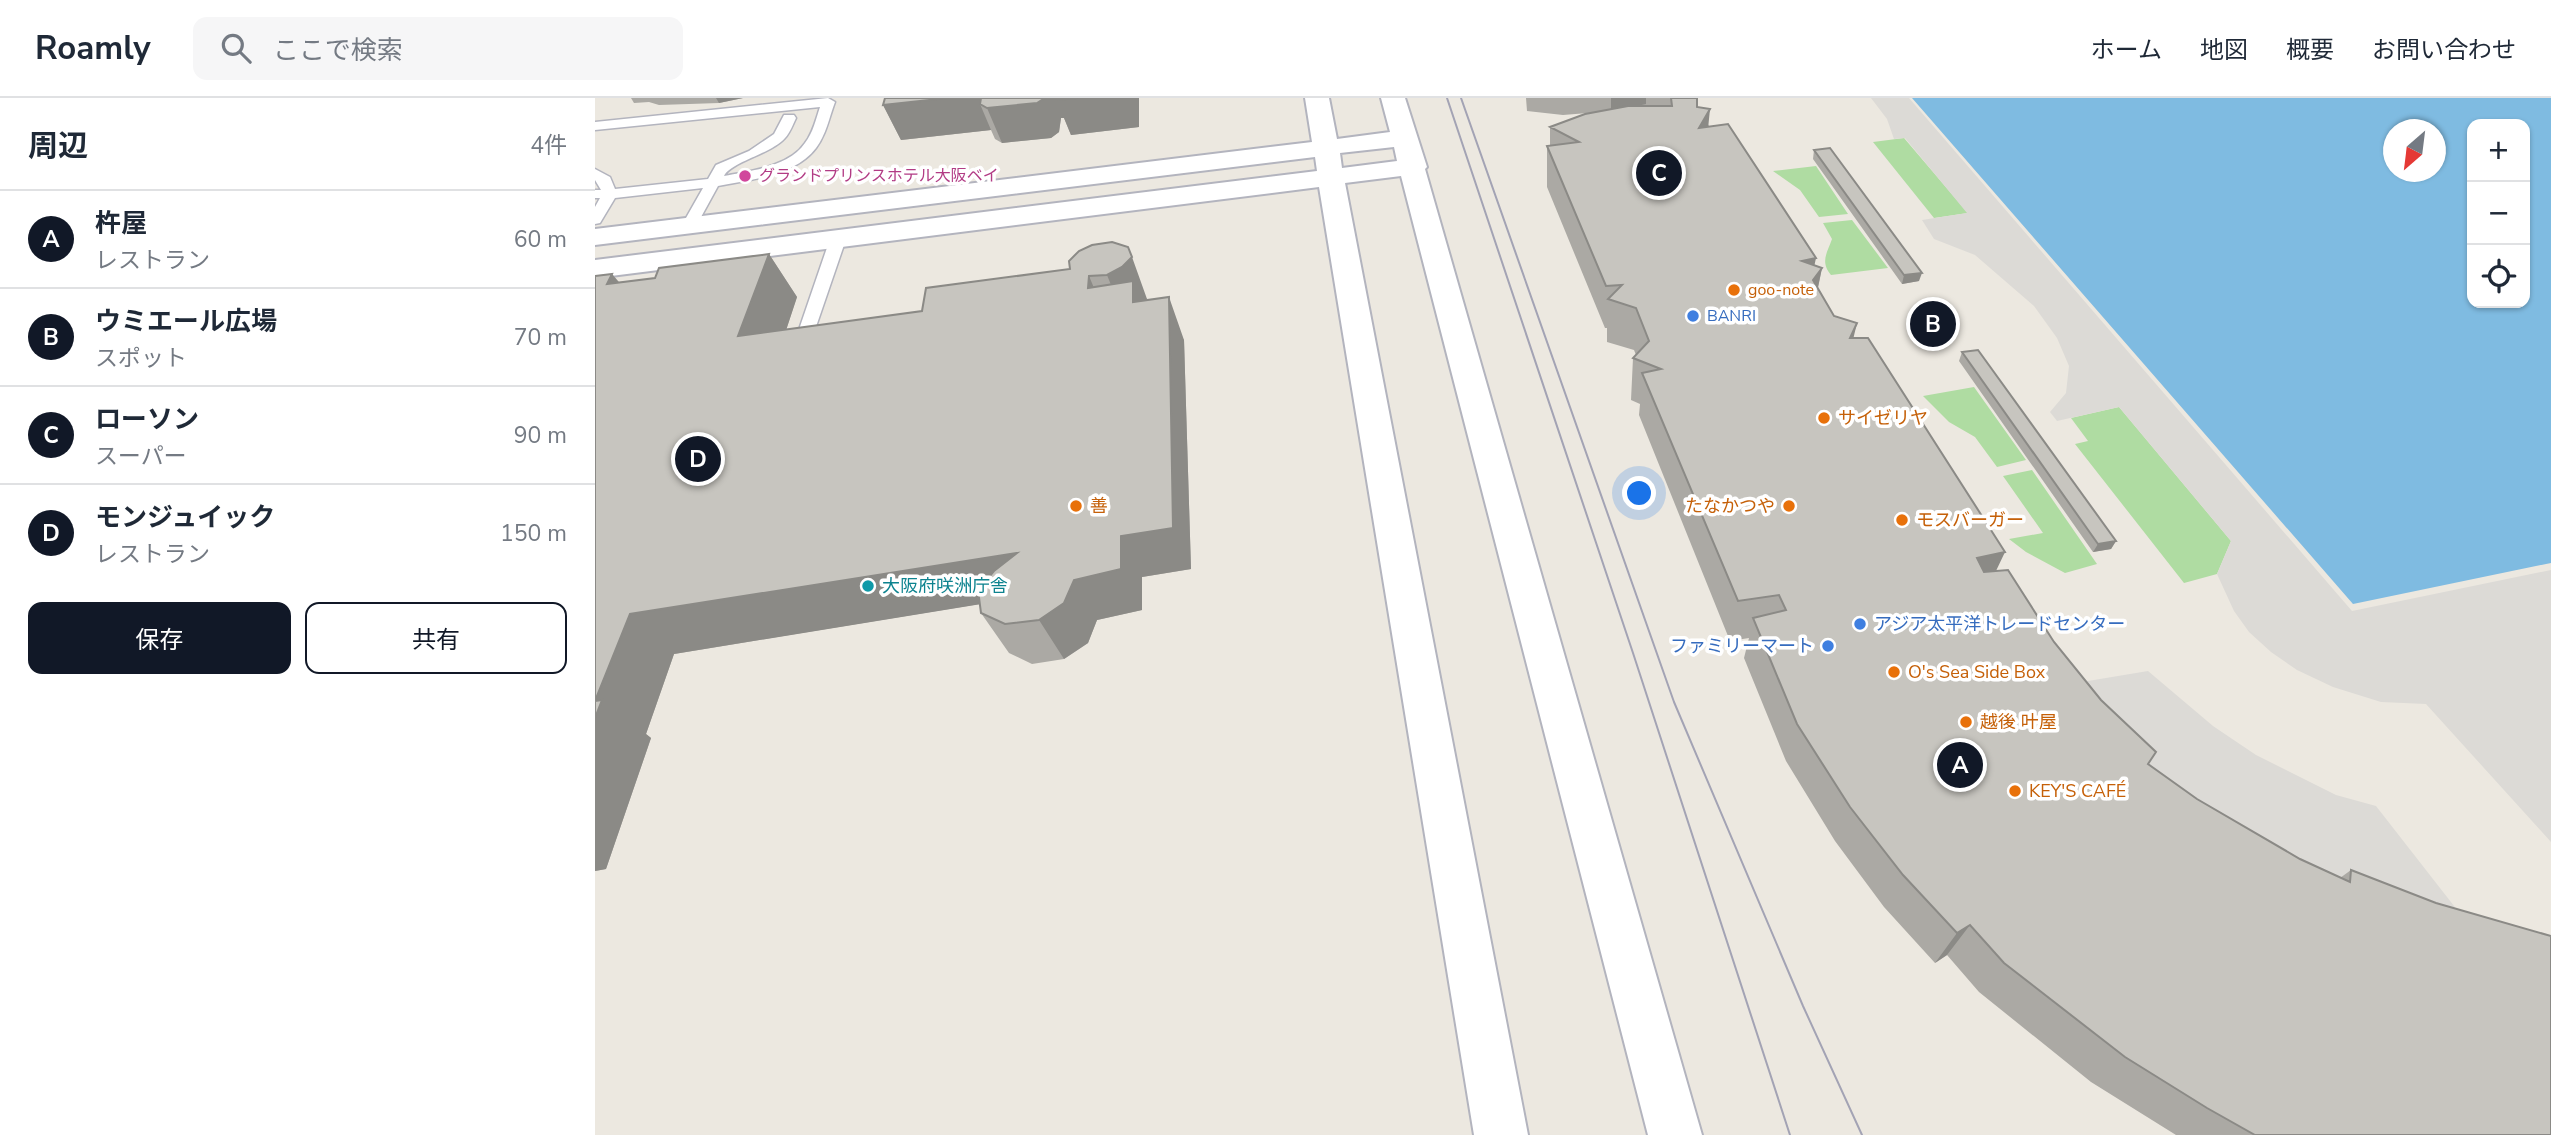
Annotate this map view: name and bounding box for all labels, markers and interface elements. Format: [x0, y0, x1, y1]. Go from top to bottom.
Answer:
search box [193, 17, 683, 80]
text: Roamly [35, 26, 151, 71]
icon: search [217, 29, 255, 67]
text: ここで検索 [273, 33, 403, 68]
text: ホーム [2091, 34, 2162, 66]
text: 地図 [2200, 34, 2248, 66]
text: 概要 [2286, 34, 2334, 66]
text: お問い合わせ [2372, 34, 2516, 66]
north arrow [2383, 119, 2446, 182]
map controls [2467, 119, 2530, 308]
button: + [2467, 119, 2530, 182]
text: 周辺 [28, 126, 88, 167]
text: 4件 [530, 130, 567, 161]
pin: C [1636, 147, 1682, 199]
place label: グランドプリンスホテル大阪ベイ [759, 165, 999, 187]
marker: グランドプリンスホテル大阪ベイ [737, 168, 753, 184]
button: − [2467, 182, 2530, 245]
text: 杵屋 [95, 206, 147, 241]
text: A [42, 224, 60, 255]
text: 60 m [514, 224, 567, 255]
text: レストラン [95, 245, 210, 276]
button: locate [2467, 245, 2530, 308]
place label: goo-note [1748, 279, 1814, 301]
marker: goo-note [1726, 282, 1742, 298]
pin: B [1910, 298, 1956, 350]
text: ウミエール広場 [95, 304, 277, 339]
place label: BANRI [1707, 305, 1756, 327]
marker: BANRI [1685, 308, 1701, 324]
text: B [43, 322, 59, 353]
text: 70 m [514, 322, 567, 353]
text: スポット [95, 343, 187, 374]
text: ローソン [95, 402, 199, 437]
place label: サイゼリヤ [1838, 406, 1928, 430]
marker: サイゼリヤ [1816, 410, 1832, 426]
text: C [43, 420, 59, 451]
text: 90 m [514, 420, 567, 451]
pin: D [675, 433, 721, 485]
text: スーパー [95, 441, 187, 472]
your location [1622, 476, 1656, 510]
place label: 善 [1090, 494, 1108, 518]
place label: たなかつや [1685, 494, 1775, 518]
marker: 善 [1068, 498, 1084, 514]
marker: たなかつや [1781, 498, 1797, 514]
text: モンジュイック [95, 500, 275, 535]
place label: モスバーガー [1916, 508, 2024, 532]
marker: モスバーガー [1894, 512, 1910, 528]
text: D [42, 518, 60, 549]
text: 150 m [500, 518, 567, 549]
text: レストラン [95, 539, 210, 570]
place label: 大阪府咲洲庁舎 [882, 574, 1008, 598]
marker: 大阪府咲洲庁舎 [860, 578, 876, 594]
button: 保存 [28, 602, 291, 674]
button: 共有 [305, 602, 567, 674]
place label: アジア太平洋トレードセンター [1874, 612, 2125, 636]
marker: アジア太平洋トレードセンター [1852, 616, 1868, 632]
place label: ファミリーマート [1670, 634, 1814, 658]
marker: ファミリーマート [1820, 638, 1836, 654]
place label: O's Sea Side Box [1908, 660, 2046, 684]
marker: O's Sea Side Box [1886, 664, 1902, 680]
place label: 越後 叶屋 [1980, 710, 2057, 734]
marker: 越後 叶屋 [1958, 714, 1974, 730]
pin: A [1937, 739, 1983, 791]
place label: KEY'S CAFÉ [2029, 779, 2126, 803]
marker: KEY'S CAFÉ [2007, 783, 2023, 799]

